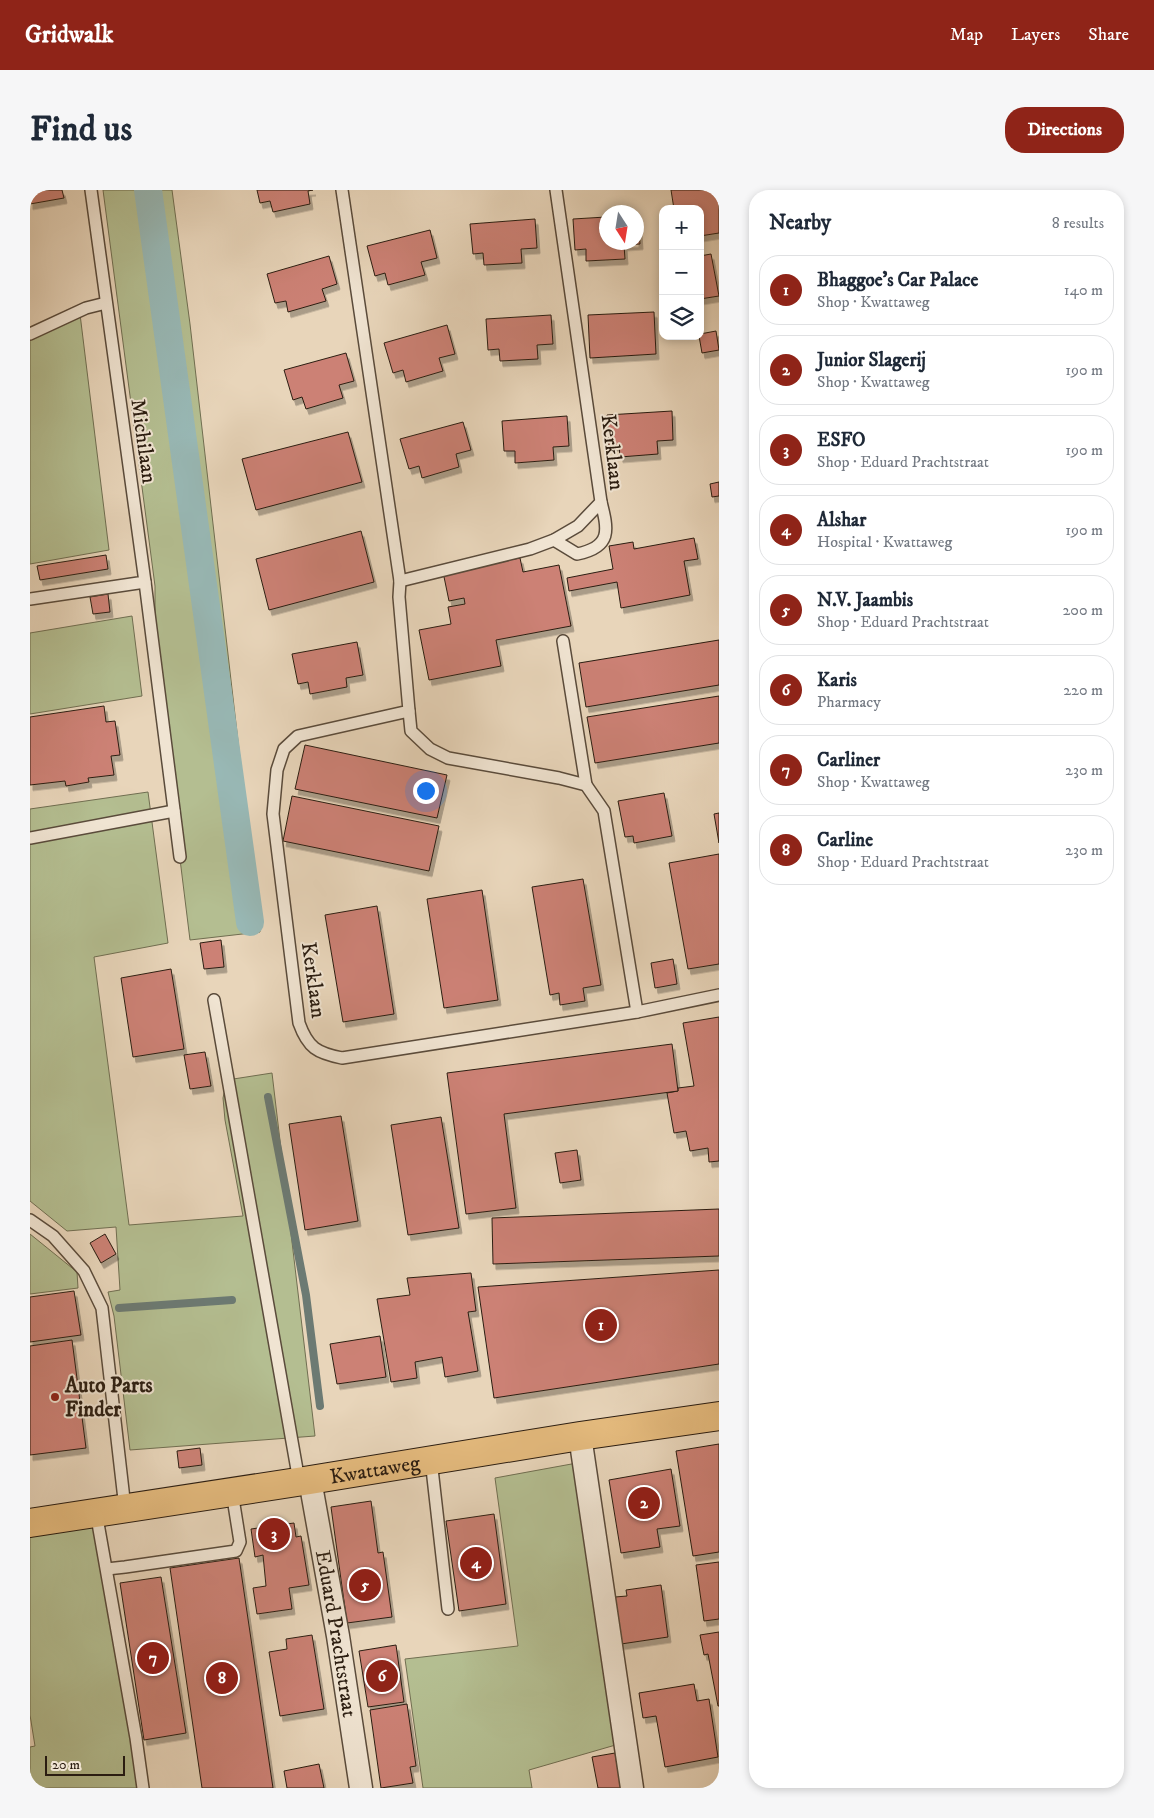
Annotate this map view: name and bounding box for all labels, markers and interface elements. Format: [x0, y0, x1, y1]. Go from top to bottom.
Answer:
text: Gridwalk [25, 20, 113, 50]
text: Map [950, 24, 983, 46]
text: Layers [1011, 24, 1060, 46]
text: Share [1088, 24, 1129, 46]
button: Directions [1005, 107, 1124, 153]
text: Find us [30, 108, 132, 152]
north arrow [599, 205, 644, 250]
map controls [659, 205, 704, 340]
button: + [659, 205, 704, 250]
text: Nearby [769, 210, 831, 236]
text: 8 results [1052, 213, 1104, 233]
button: − [659, 250, 704, 295]
text: Bhaggoe's Car Palace [817, 269, 978, 292]
text: 1 [783, 280, 789, 300]
text: 140 m [1064, 280, 1103, 300]
text: Shop · Kwattaweg [817, 292, 930, 312]
button: layers [659, 295, 704, 340]
text: Junior Slagerij [817, 349, 926, 372]
text: 2 [782, 360, 790, 380]
text: 190 m [1065, 360, 1103, 380]
text: Shop · Kwattaweg [817, 372, 930, 392]
street label: Michilaan [124, 397, 162, 485]
street label: Kerklaan [594, 413, 630, 492]
text: ESFO [817, 429, 866, 452]
text: 3 [783, 440, 789, 460]
text: 190 m [1065, 440, 1103, 460]
text: Shop · Eduard Prachtstraat [817, 452, 989, 472]
text: Alshar [817, 509, 866, 532]
text: 4 [781, 520, 791, 540]
text: 190 m [1065, 520, 1103, 540]
text: Hospital · Kwattaweg [817, 532, 952, 552]
text: N.V. Jaambis [817, 589, 913, 612]
text: 5 [782, 600, 790, 620]
text: 200 m [1062, 600, 1103, 620]
text: Shop · Eduard Prachtstraat [817, 612, 989, 632]
text: Karis [817, 669, 857, 692]
text: 6 [782, 680, 790, 700]
text: 220 m [1063, 680, 1103, 700]
text: Pharmacy [817, 692, 881, 712]
text: Carliner [817, 749, 880, 772]
text: 7 [782, 760, 790, 780]
text: 230 m [1065, 760, 1103, 780]
text: Shop · Kwattaweg [817, 772, 930, 792]
your location [413, 778, 439, 804]
text: Carline [817, 829, 873, 852]
text: 8 [782, 840, 790, 860]
text: 230 m [1065, 840, 1103, 860]
text: Shop · Eduard Prachtstraat [817, 852, 989, 872]
street label: Kerklaan [295, 940, 331, 1020]
pin: 1 [585, 1306, 617, 1344]
place label: Auto Parts Finder [64, 1373, 153, 1423]
marker: Auto Parts Finder [49, 1391, 61, 1403]
street label: Kwattaweg [328, 1450, 423, 1491]
pin: 2 [628, 1484, 660, 1522]
pin: 3 [258, 1515, 290, 1553]
pin: 4 [460, 1544, 492, 1582]
street label: Eduard Prachtstraat [309, 1548, 362, 1719]
pin: 5 [349, 1566, 381, 1604]
pin: 7 [137, 1639, 169, 1677]
pin: 6 [366, 1657, 398, 1695]
pin: 8 [206, 1659, 238, 1697]
scale bar [45, 1753, 125, 1776]
text: 20 m [52, 1756, 80, 1774]

